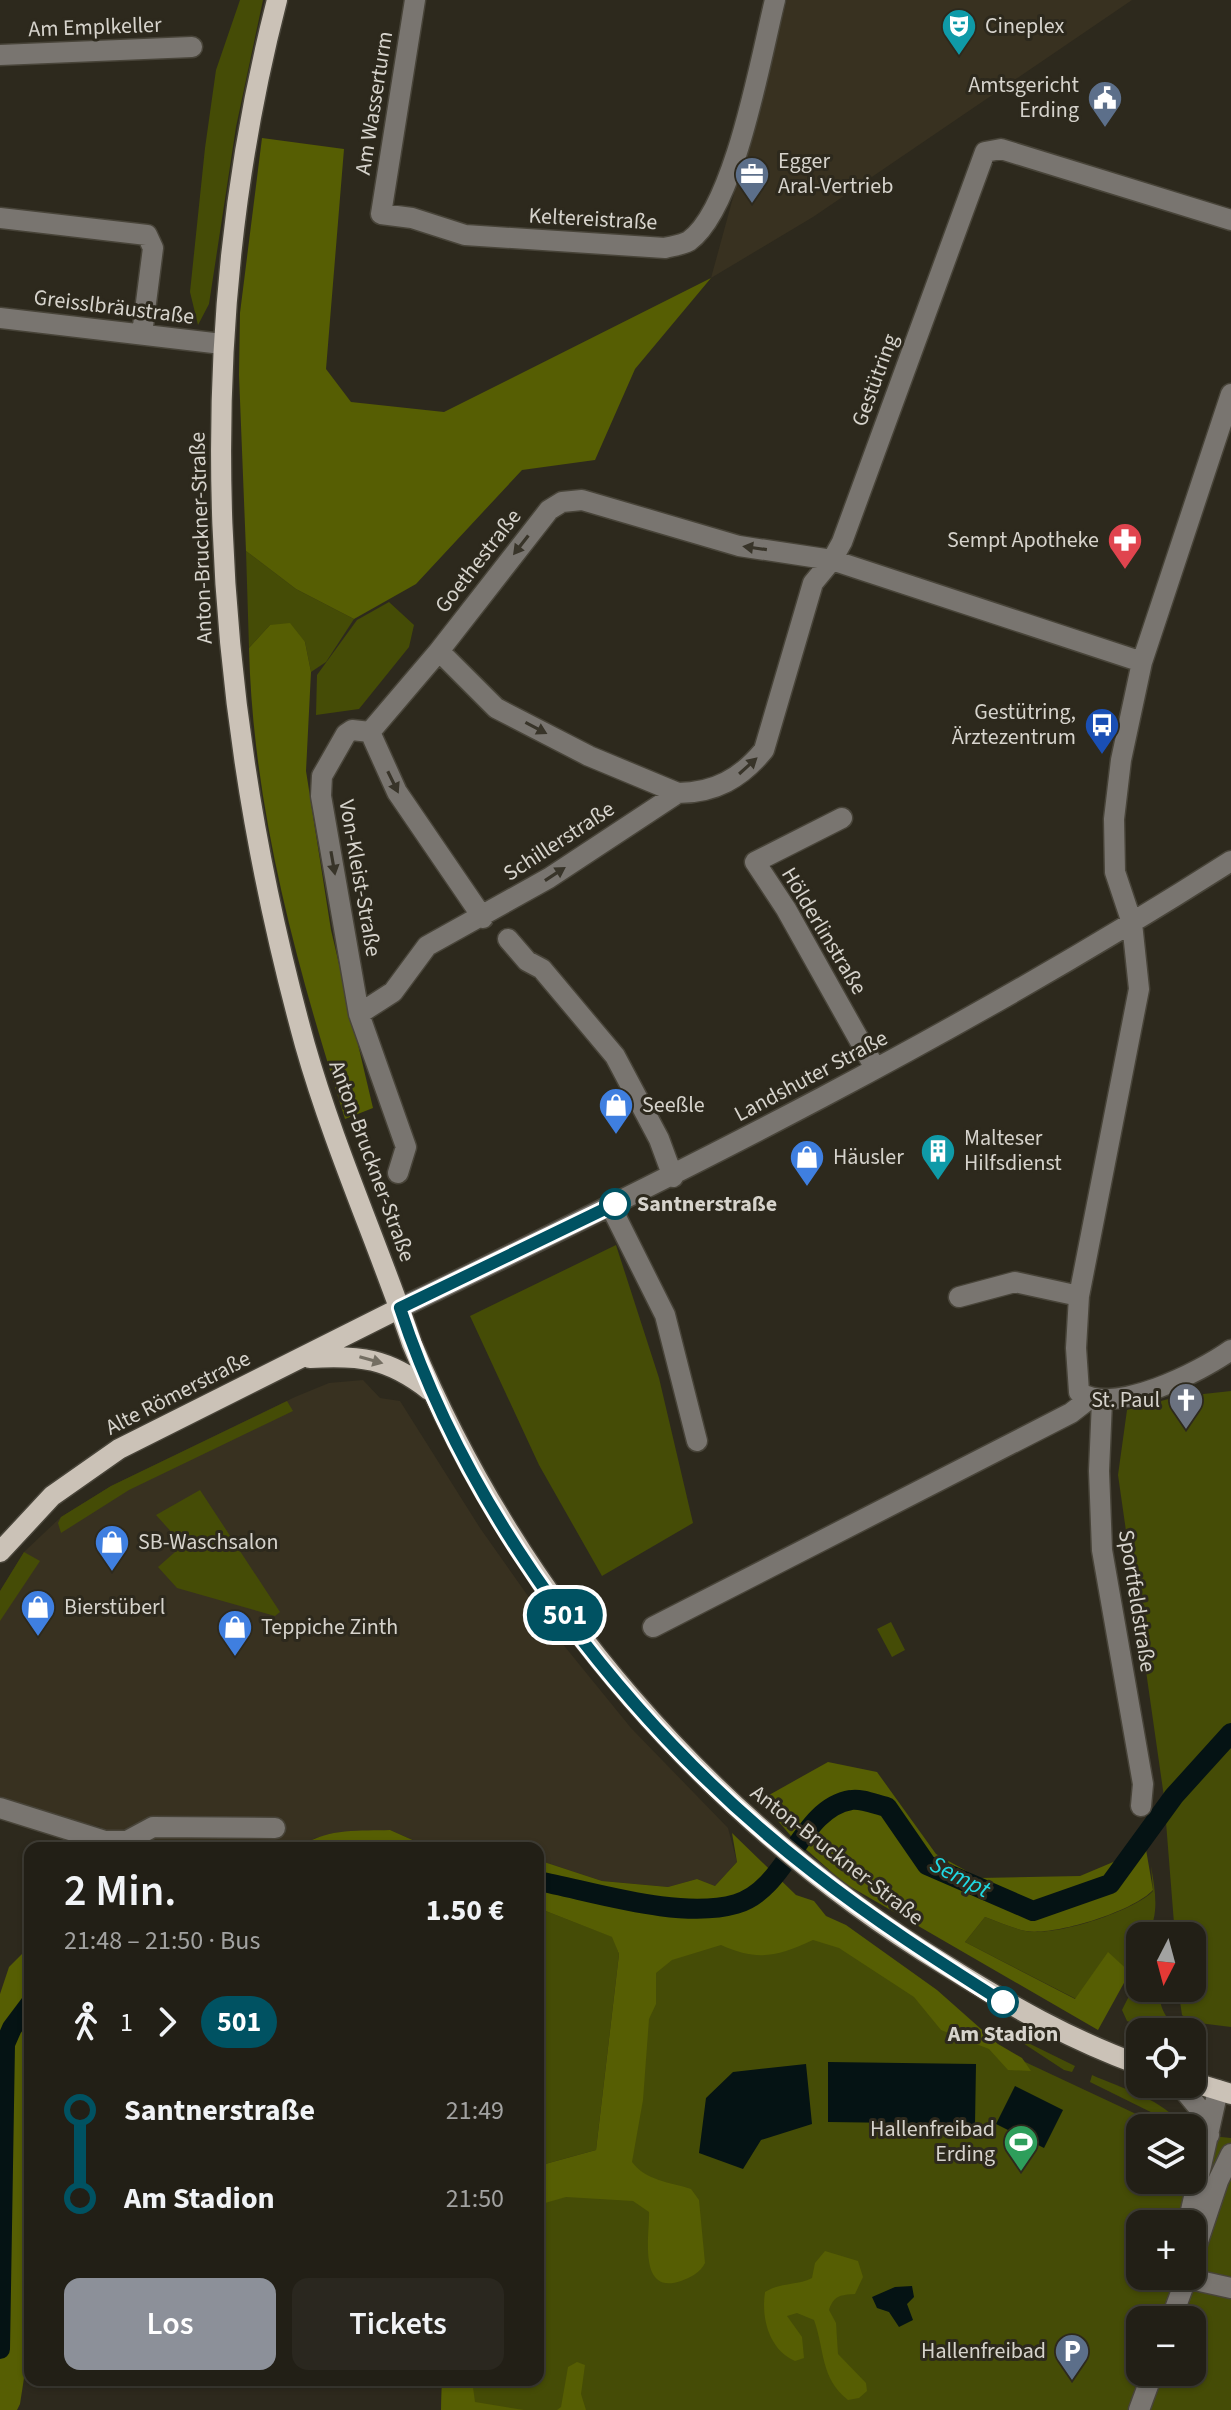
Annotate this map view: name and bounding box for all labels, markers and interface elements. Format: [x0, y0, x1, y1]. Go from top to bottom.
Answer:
theatre icon: Cineplex [940, 7, 978, 57]
street label: Am Emplkeller [28, 9, 163, 45]
place label: Cineplex [985, 10, 1064, 42]
street label: Am Wasserturm [347, 29, 401, 177]
place label: Amtsgericht Erding [968, 69, 1080, 126]
public building icon: Amtsgericht Erding [1086, 79, 1124, 129]
place label: Egger Aral-Vertrieb [778, 145, 893, 202]
office icon: Egger Aral-Vertrieb [733, 155, 771, 205]
street label: Keltereistraße [528, 200, 658, 238]
street label: Greisslbräustraße [32, 281, 196, 333]
street label: Gestütring [843, 329, 907, 431]
street label: Anton-Bruckner-Straße [181, 431, 221, 645]
street label: Goethestraße [427, 502, 529, 620]
pharmacy icon: Sempt Apotheke [1106, 521, 1144, 571]
place label: Sempt Apotheke [947, 524, 1099, 556]
one-way arrow [513, 535, 530, 555]
one-way arrow [742, 541, 767, 554]
place label: Gestütring, Ärztezentrum [952, 696, 1076, 753]
bus stop icon: Gestütring, Ärztezentrum [1083, 706, 1121, 756]
one-way arrow [525, 722, 548, 735]
one-way arrow [738, 757, 758, 775]
one-way arrow [386, 771, 400, 794]
street label: Schillerstraße [497, 793, 621, 889]
street label: Von-Kleist-Straße [330, 797, 390, 959]
one-way arrow [327, 851, 339, 876]
street label: Hölderlinstraße [773, 861, 875, 1001]
one-way arrow [545, 866, 566, 881]
street label: Landshuter Straße [729, 1022, 894, 1130]
street label: Anton-Bruckner-Straße [321, 1056, 423, 1266]
shop icon: Seeßle [597, 1086, 635, 1136]
place label: Seeßle [642, 1089, 705, 1121]
place label: Malteser Hilfsdienst [964, 1122, 1062, 1179]
building icon: Malteser Hilfsdienst [919, 1132, 957, 1182]
shop icon: Häusler [788, 1138, 826, 1188]
place label: Häusler [833, 1141, 904, 1173]
place label: Santnerstraße [637, 1188, 777, 1220]
marker: Santnerstraße [600, 1189, 630, 1219]
street label: Alte Römerstraße [100, 1343, 256, 1443]
one-way arrow [360, 1354, 384, 1367]
church icon: St. Paul [1167, 1381, 1205, 1431]
place label: St. Paul [1091, 1384, 1160, 1416]
shop icon: SB-Waschsalon [93, 1523, 131, 1573]
place label: SB-Waschsalon [138, 1526, 278, 1558]
street label: Sportfeldstraße [1110, 1528, 1164, 1675]
shop icon: Bierstüberl [19, 1588, 57, 1638]
line badge: 501 [519, 1589, 611, 1641]
place label: Bierstüberl [64, 1591, 165, 1623]
text: 501 [543, 1595, 587, 1635]
shop icon: Teppiche Zinth [216, 1608, 254, 1658]
place label: Teppiche Zinth [261, 1611, 398, 1643]
street label: Anton-Bruckner-Straße [743, 1777, 931, 1933]
water label: Sempt [924, 1847, 997, 1908]
text: 2 Min. [64, 1860, 176, 1923]
text: 1.50 € [426, 1889, 504, 1932]
text: 21:48 – 21:50 · Bus [64, 1922, 260, 1959]
north arrow [1126, 1922, 1206, 2002]
map controls [1126, 1922, 1206, 2386]
marker: Am Stadion [988, 1987, 1018, 2017]
icon: walk [64, 2000, 108, 2044]
icon: forward [145, 2000, 189, 2044]
text: 501 [217, 2002, 261, 2042]
text: 1 [120, 2004, 133, 2041]
place label: Am Stadion [947, 2018, 1058, 2050]
button: locate [1126, 2018, 1206, 2098]
text: Santnerstraße [124, 2089, 315, 2132]
text: 21:49 [446, 2092, 504, 2129]
place label: Hallenfreibad Erding [870, 2113, 995, 2170]
button: layers [1126, 2114, 1206, 2194]
sports icon: Hallenfreibad Erding [1002, 2123, 1040, 2173]
text: Am Stadion [124, 2177, 275, 2220]
text: 21:50 [446, 2180, 504, 2217]
button: + [1126, 2210, 1206, 2290]
button: Los [64, 2278, 276, 2370]
button: Tickets [292, 2278, 504, 2370]
button: − [1126, 2306, 1206, 2386]
parking icon: Hallenfreibad [1053, 2332, 1091, 2382]
place label: Hallenfreibad [921, 2335, 1046, 2367]

